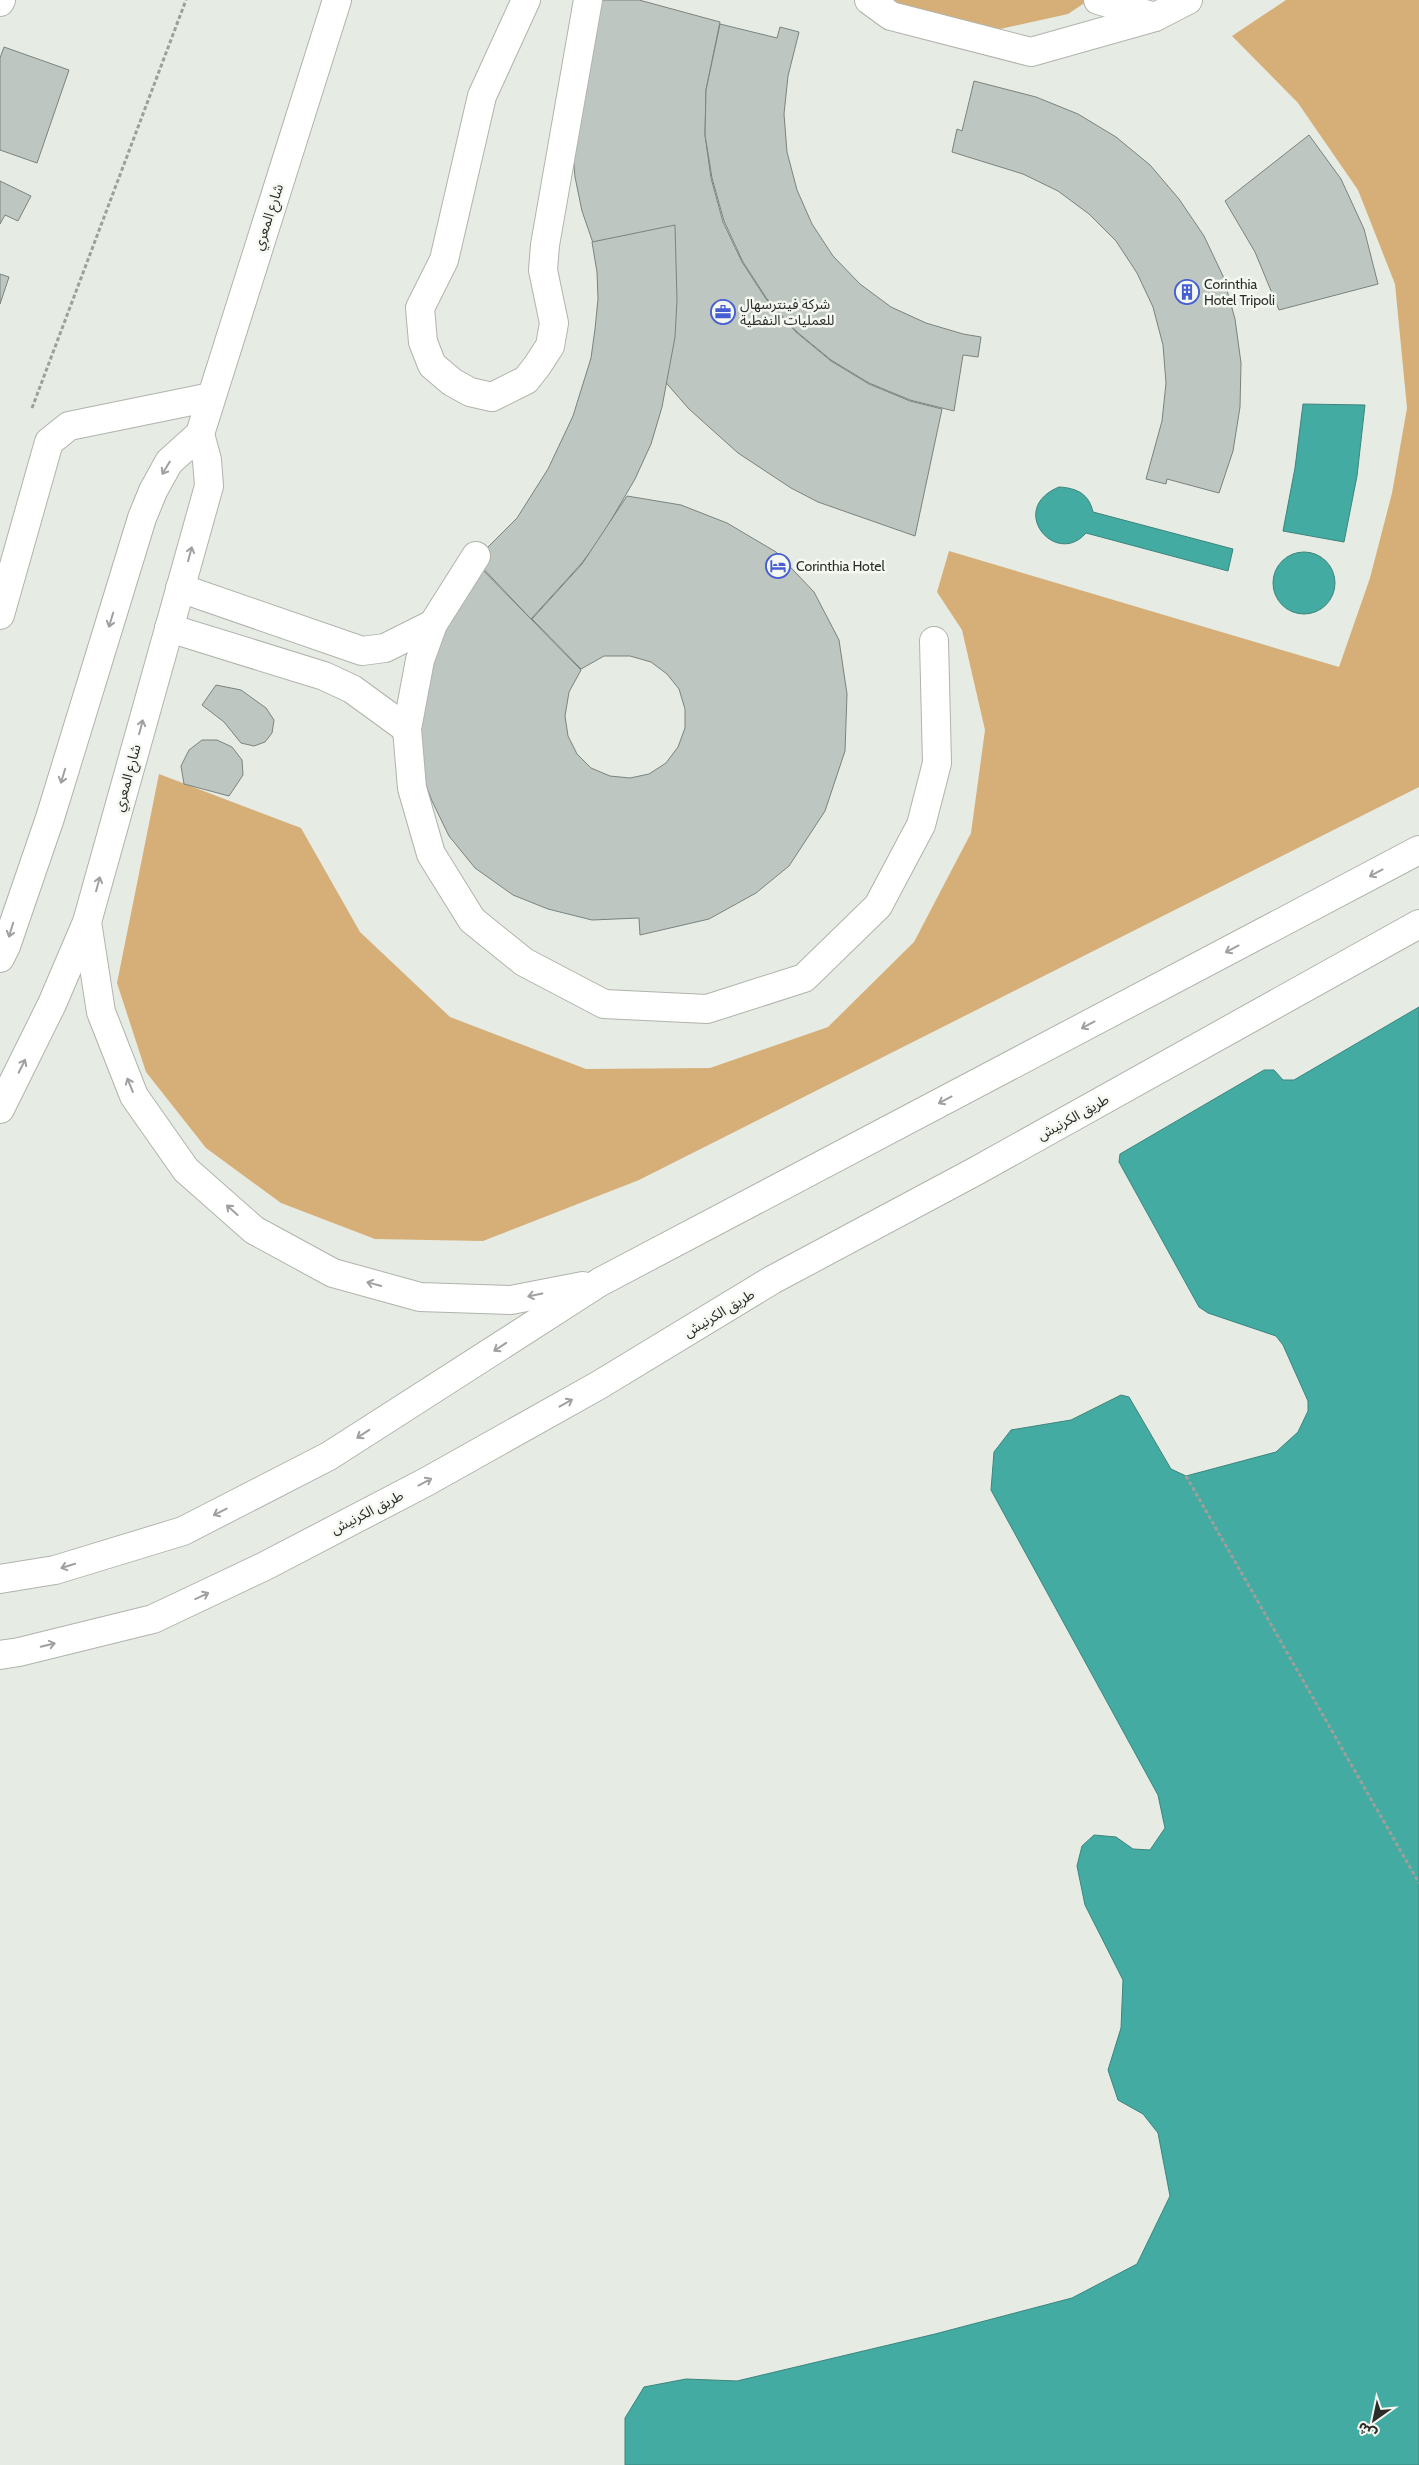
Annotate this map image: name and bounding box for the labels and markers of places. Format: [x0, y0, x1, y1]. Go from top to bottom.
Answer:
place label: Corinthia Hotel Tripoli [1204, 275, 1275, 309]
building icon: Corinthia Hotel Tripoli [1174, 279, 1200, 305]
place label: شركة فينترسهال للعمليات النفطية [740, 295, 834, 329]
office icon: شركة فينترسهال للعمليات النفطية [710, 299, 736, 325]
hotel icon: Corinthia Hotel [765, 553, 791, 579]
place label: Corinthia Hotel [796, 557, 885, 575]

